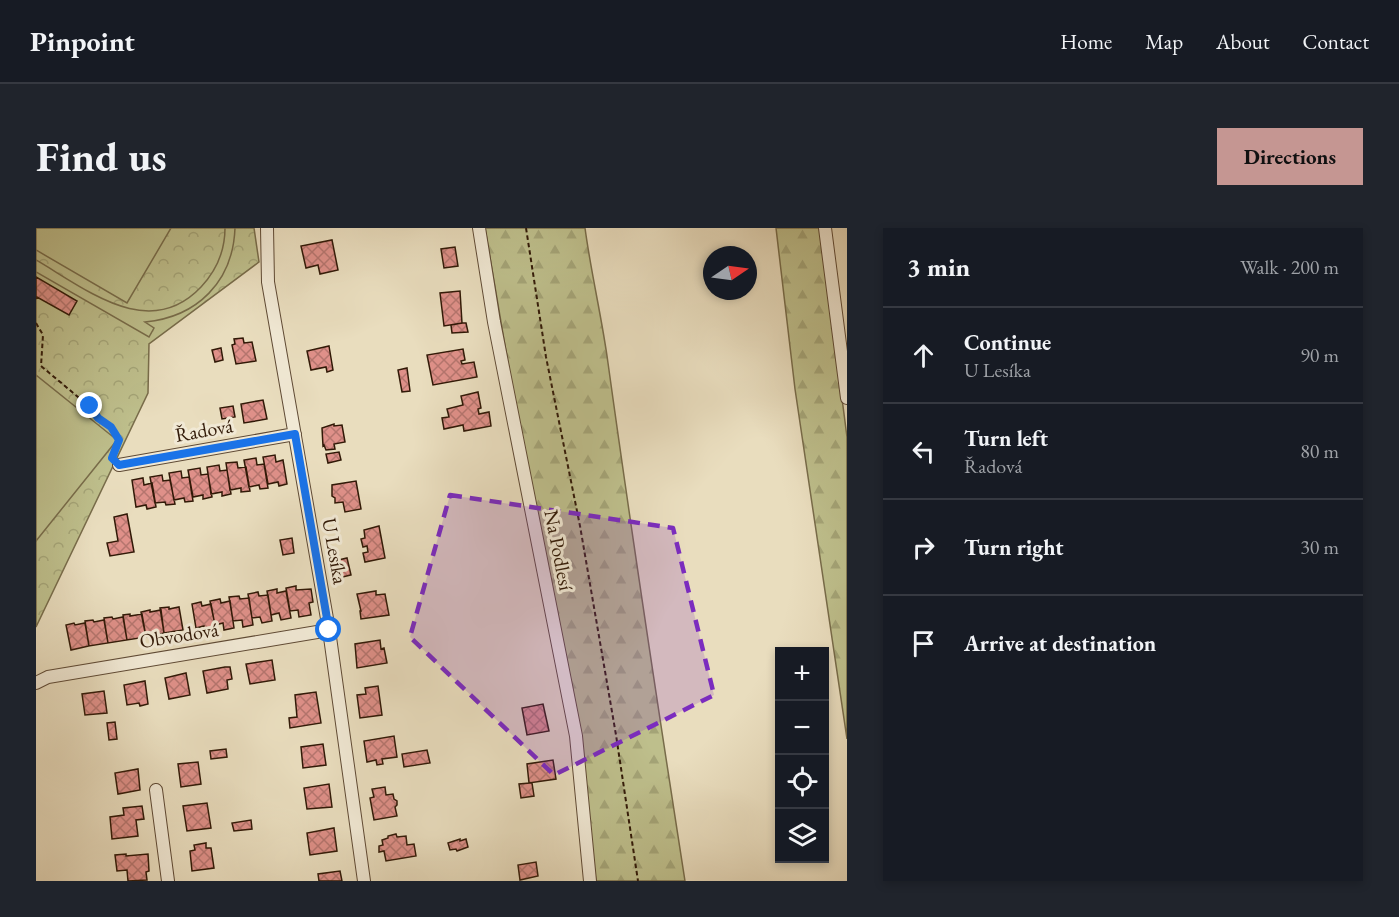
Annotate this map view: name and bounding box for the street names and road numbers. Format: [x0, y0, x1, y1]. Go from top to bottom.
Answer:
street label: Řadová [173, 412, 235, 448]
street label: Na Podlesí [538, 507, 580, 593]
street label: U Lesíka [316, 516, 354, 586]
street label: Obvodová [138, 616, 220, 654]

